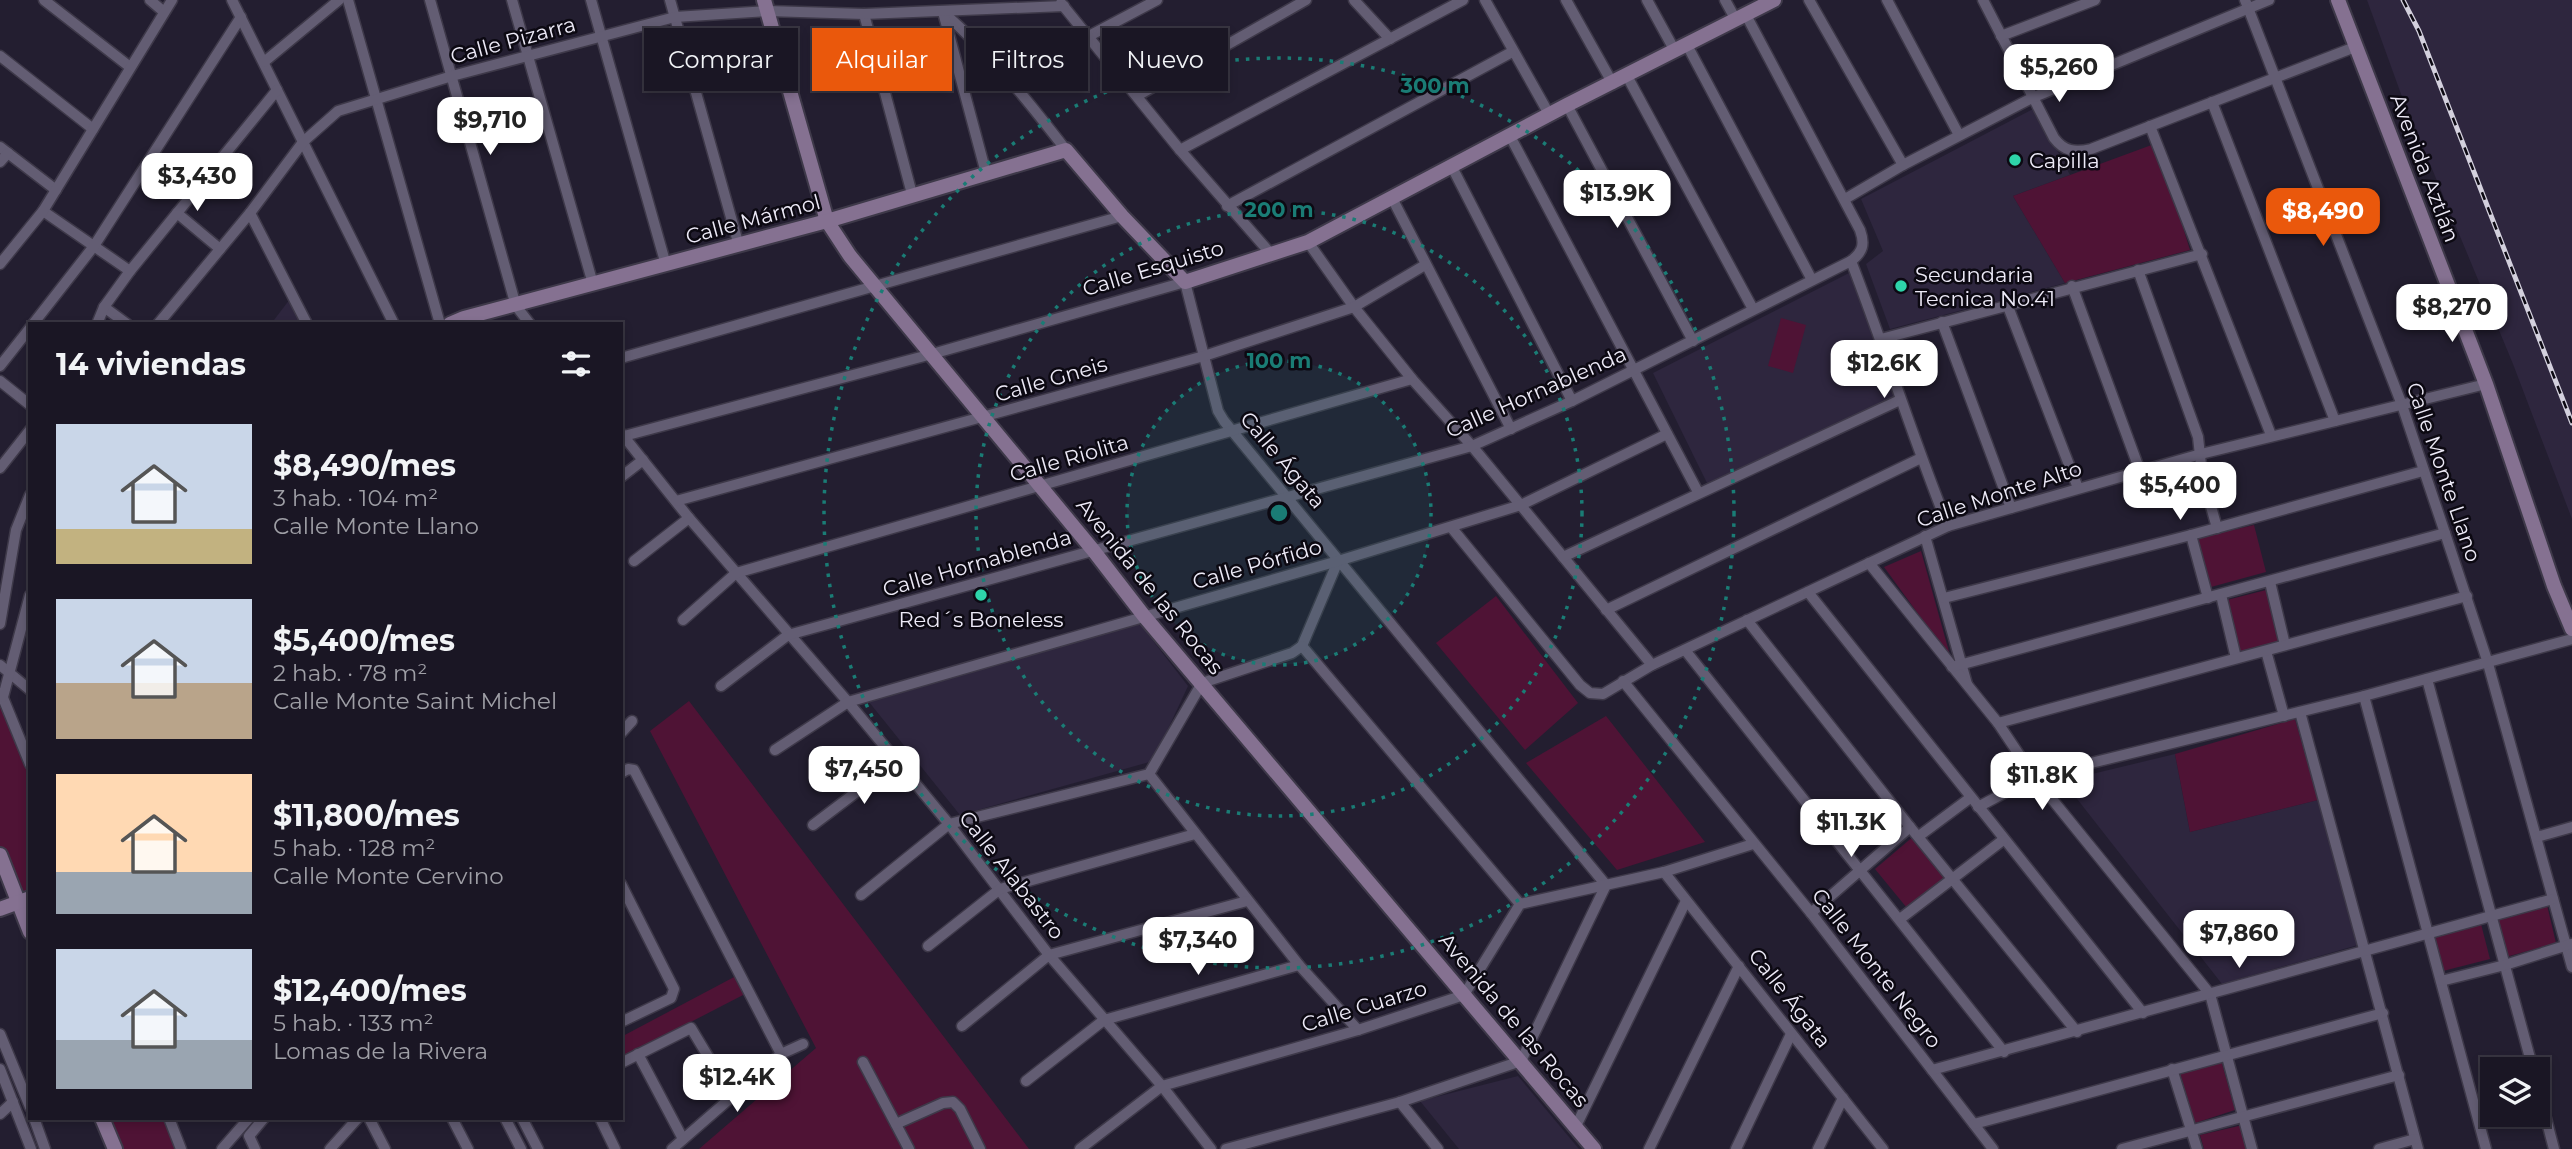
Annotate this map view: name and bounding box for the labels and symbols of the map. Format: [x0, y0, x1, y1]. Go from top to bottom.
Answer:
street label: Calle Pizarra [448, 11, 578, 69]
pin: $5,260 [2002, 44, 2116, 104]
text: 300 m [1400, 73, 1469, 98]
street label: Avenida Aztlán [2385, 90, 2465, 246]
pin: $9,710 [433, 97, 547, 157]
place label: Capilla [2029, 148, 2100, 173]
marker: Capilla [2007, 152, 2023, 168]
pin: $3,430 [140, 154, 254, 213]
pin: $13.9K [1560, 170, 1674, 230]
pin: $8,490 [2266, 188, 2380, 248]
street label: Calle Mármol [683, 189, 823, 249]
text: 200 m [1245, 197, 1313, 222]
street label: Calle Esquisto [1079, 235, 1227, 301]
place label: Secundaria Tecnica No.41 [1915, 262, 2055, 311]
marker: Secundaria Tecnica No.41 [1893, 278, 1909, 294]
pin: $8,270 [2395, 284, 2509, 344]
pin: $12.6K [1827, 340, 1941, 400]
street label: Calle Hornablenda [1442, 341, 1630, 443]
text: 100 m [1247, 348, 1311, 373]
street label: Calle Gneis [992, 351, 1110, 407]
street label: Calle Monte Llano [2402, 379, 2486, 565]
street label: Calle Ágata [1235, 406, 1331, 514]
street label: Calle Riolita [1007, 429, 1131, 487]
street label: Calle Monte Alto [1913, 456, 2085, 532]
pin: $5,400 [2123, 462, 2237, 522]
street label: Avenida de las Rocas [1071, 493, 1229, 679]
centre of rings [1267, 501, 1291, 525]
street label: Calle Hornablenda [880, 524, 1074, 602]
street label: Calle Pórfido [1189, 534, 1325, 594]
marker: Red´s Boneless [973, 587, 989, 603]
place label: Red´s Boneless [898, 607, 1064, 632]
pin: $7,450 [807, 746, 921, 806]
pin: $11.8K [1985, 752, 2099, 812]
pin: $11.3K [1794, 800, 1908, 859]
street label: Calle Alabastro [954, 806, 1070, 944]
street label: Calle Monte Negro [1807, 883, 1947, 1053]
pin: $7,860 [2182, 911, 2296, 970]
pin: $7,340 [1141, 918, 1255, 977]
street label: Avenida de las Rocas [1434, 928, 1594, 1112]
street label: Calle Ágata [1744, 943, 1836, 1053]
street label: Calle Cuarzo [1298, 975, 1430, 1037]
pin: $12.4K [680, 1054, 794, 1114]

